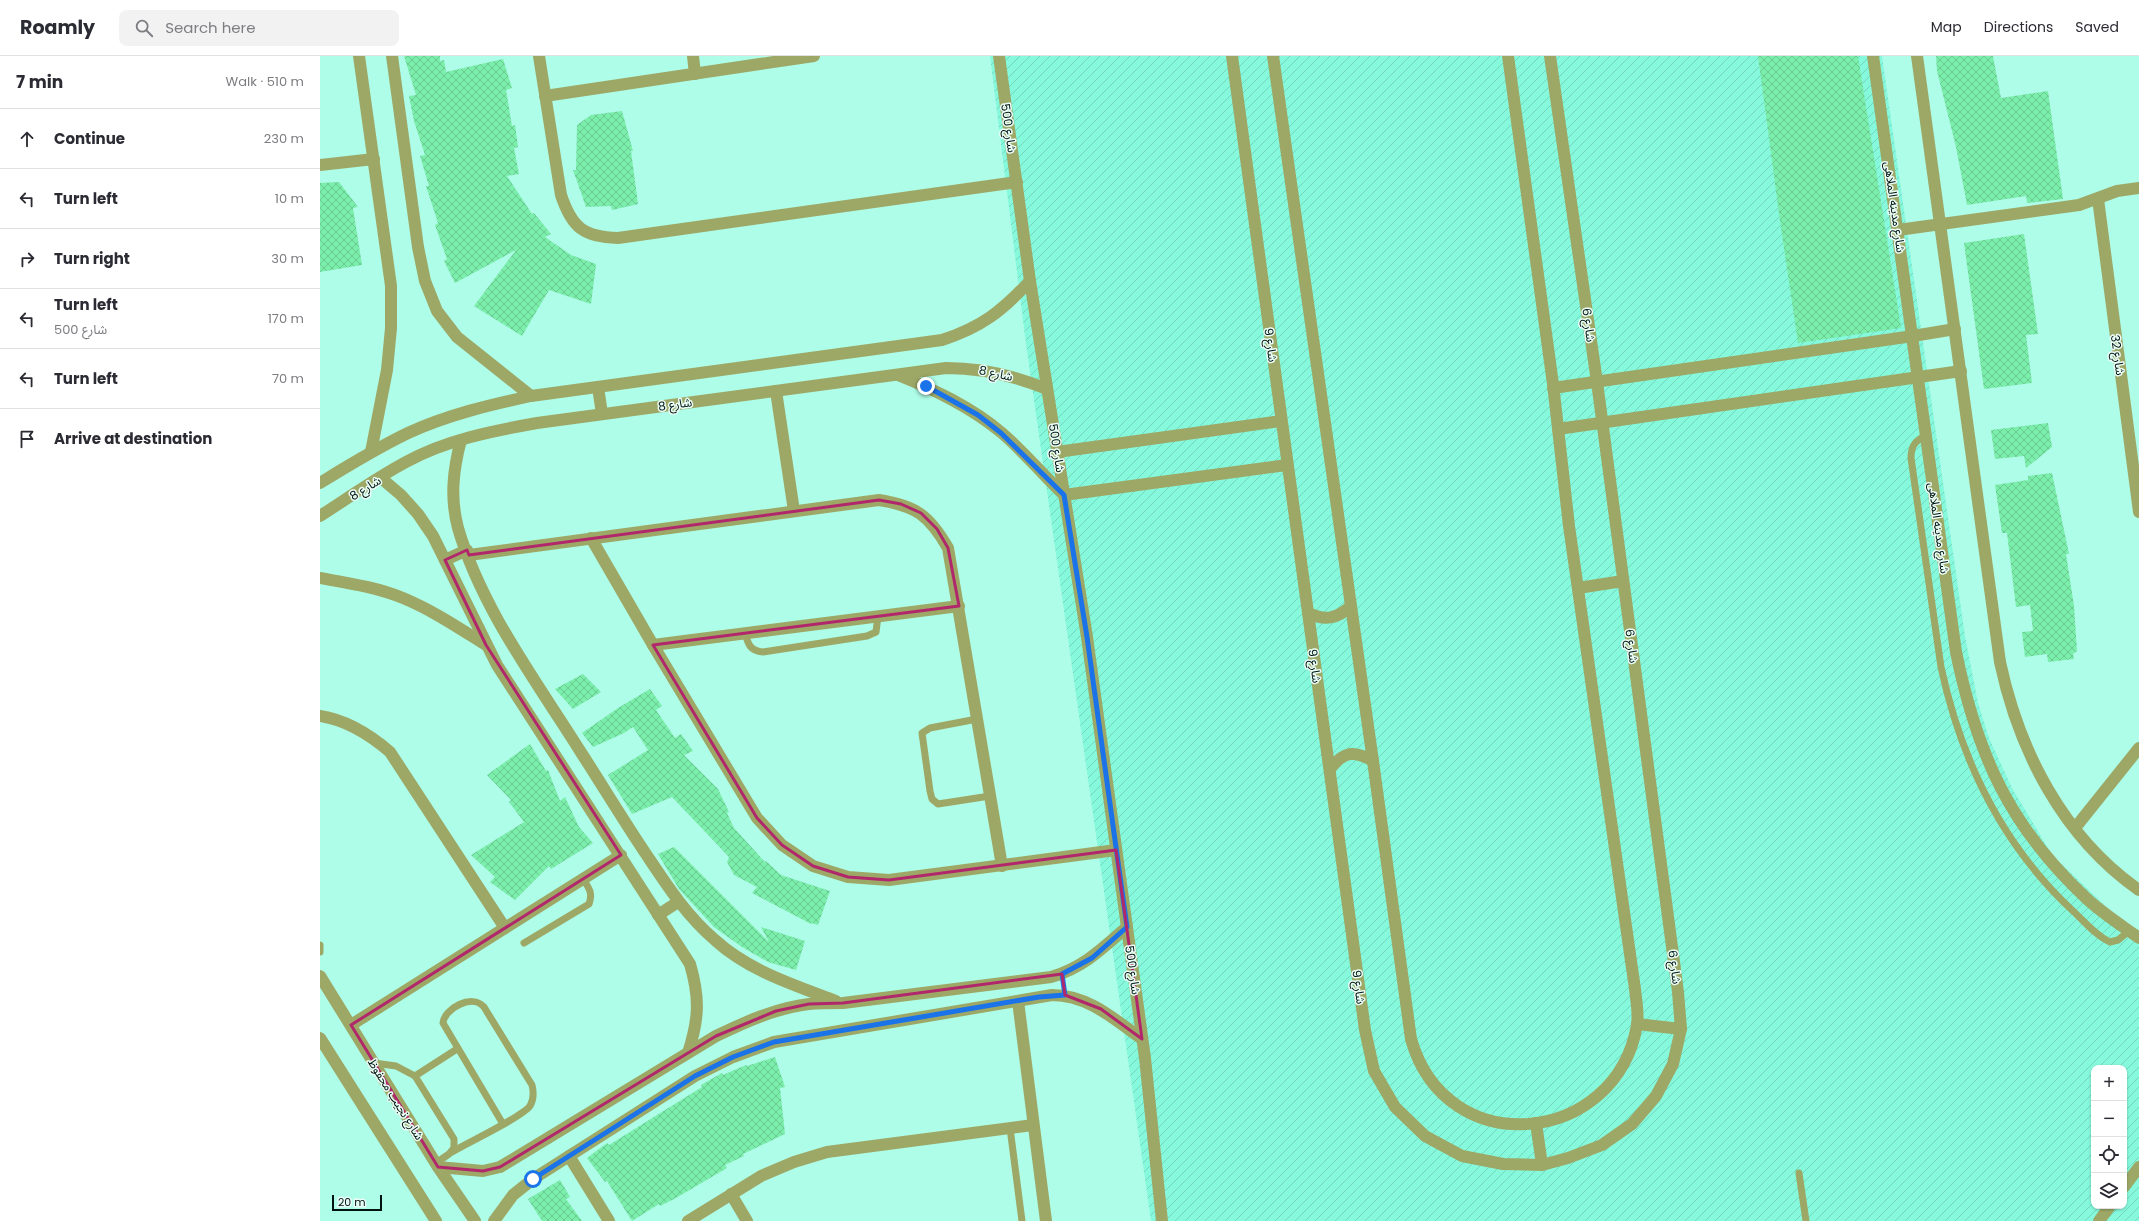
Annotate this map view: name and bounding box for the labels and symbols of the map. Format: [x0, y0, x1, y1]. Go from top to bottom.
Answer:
street label: شارع 500 [996, 102, 1021, 154]
street label: شارع مدينه الملاهى [1879, 160, 1910, 254]
street label: شارع 6 [1577, 307, 1600, 343]
street label: شارع 9 [1259, 327, 1282, 363]
street label: شارع 32 [2106, 334, 2129, 376]
street label: شارع 8 [977, 361, 1014, 386]
route end [917, 377, 935, 395]
street label: شارع 8 [657, 393, 693, 416]
street label: شارع 500 [1044, 422, 1069, 474]
street label: شارع 8 [346, 472, 385, 505]
street label: شارع مدينه الملاهى [1923, 481, 1954, 575]
street label: شارع 6 [1620, 628, 1643, 664]
street label: شارع 9 [1303, 648, 1326, 684]
street label: شارع 500 [1120, 944, 1145, 996]
street label: شارع 6 [1663, 949, 1686, 985]
street label: شارع 9 [1347, 969, 1370, 1005]
street label: شارع نجيب محفوظ [363, 1055, 428, 1144]
route start [524, 1170, 542, 1188]
scale bar [332, 1193, 382, 1212]

